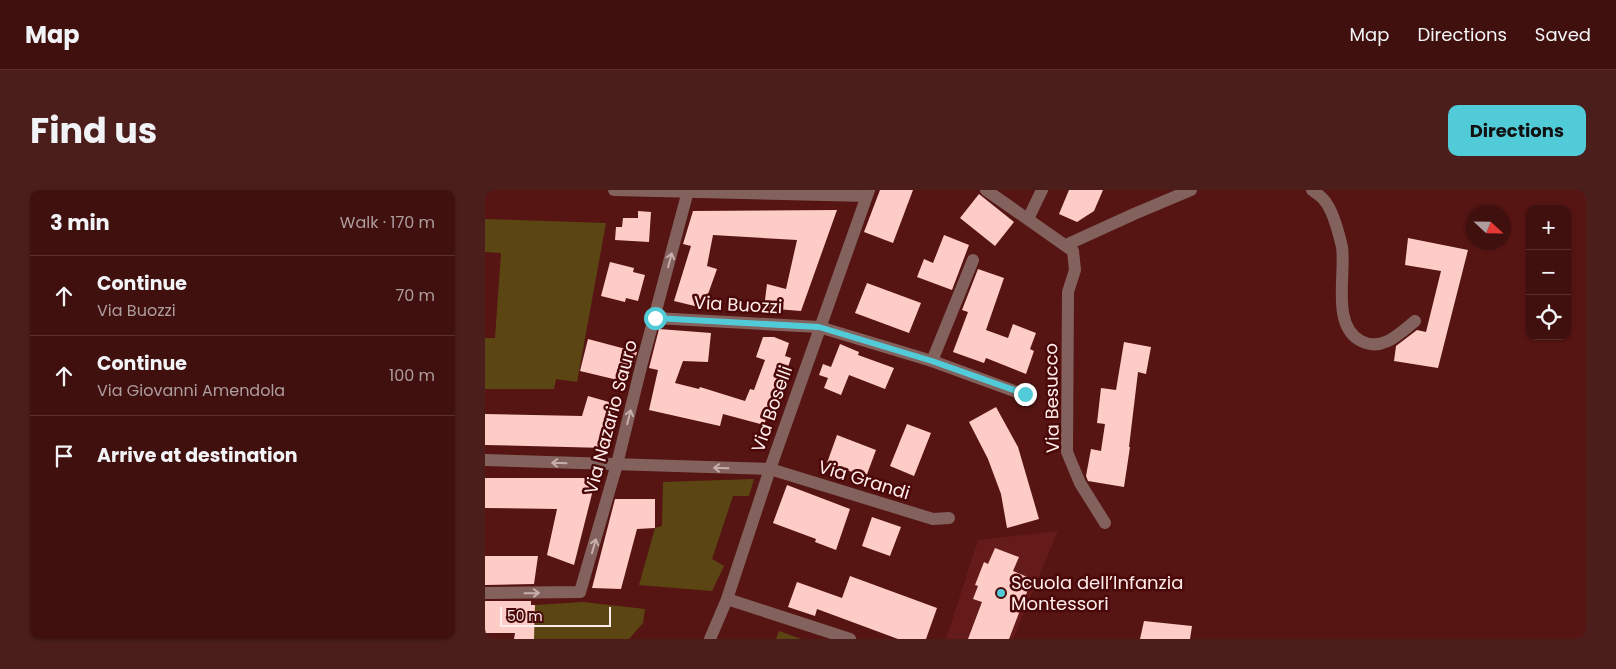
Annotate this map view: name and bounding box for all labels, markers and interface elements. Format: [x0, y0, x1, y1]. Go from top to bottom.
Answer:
text: Map [25, 18, 80, 51]
text: Map [1350, 22, 1389, 47]
text: Directions [1417, 22, 1507, 47]
text: Saved [1535, 22, 1591, 47]
button: Directions [1448, 105, 1586, 156]
text: Find us [30, 106, 157, 155]
north arrow [1466, 205, 1511, 250]
map controls [1526, 205, 1571, 340]
button: + [1526, 205, 1571, 250]
text: 3 min [50, 208, 110, 237]
text: Walk · 170 m [340, 211, 435, 234]
button: − [1526, 250, 1571, 295]
one-way arrow [666, 252, 676, 268]
text: Continue [97, 270, 187, 297]
icon: ahead [50, 282, 78, 310]
text: 70 m [395, 284, 435, 307]
street label: Via Buozzi [693, 290, 783, 319]
button: locate [1526, 295, 1571, 340]
text: Via Buozzi [97, 299, 176, 322]
route start [644, 307, 667, 330]
street label: Via Nazario Sauro [578, 337, 643, 497]
street label: Via Besucco [1038, 343, 1065, 453]
text: Continue [97, 350, 187, 377]
icon: ahead [50, 362, 78, 390]
street label: Via Boselli [745, 362, 798, 455]
text: 100 m [389, 364, 435, 387]
text: Via Giovanni Amendola [97, 379, 285, 402]
route end [1014, 383, 1037, 406]
one-way arrow [625, 410, 634, 426]
icon: arrive [50, 442, 78, 470]
text: Arrive at destination [97, 442, 298, 469]
street label: Via Grandi [815, 454, 913, 505]
one-way arrow [551, 458, 567, 467]
one-way arrow [713, 463, 729, 472]
one-way arrow [589, 538, 599, 554]
place label: Scuola dell’Infanzia Montessori [1011, 570, 1183, 616]
marker: Scuola dell’Infanzia Montessori [995, 587, 1007, 599]
one-way arrow [524, 588, 540, 598]
scale bar [500, 604, 611, 627]
text: 50 m [507, 606, 543, 626]

